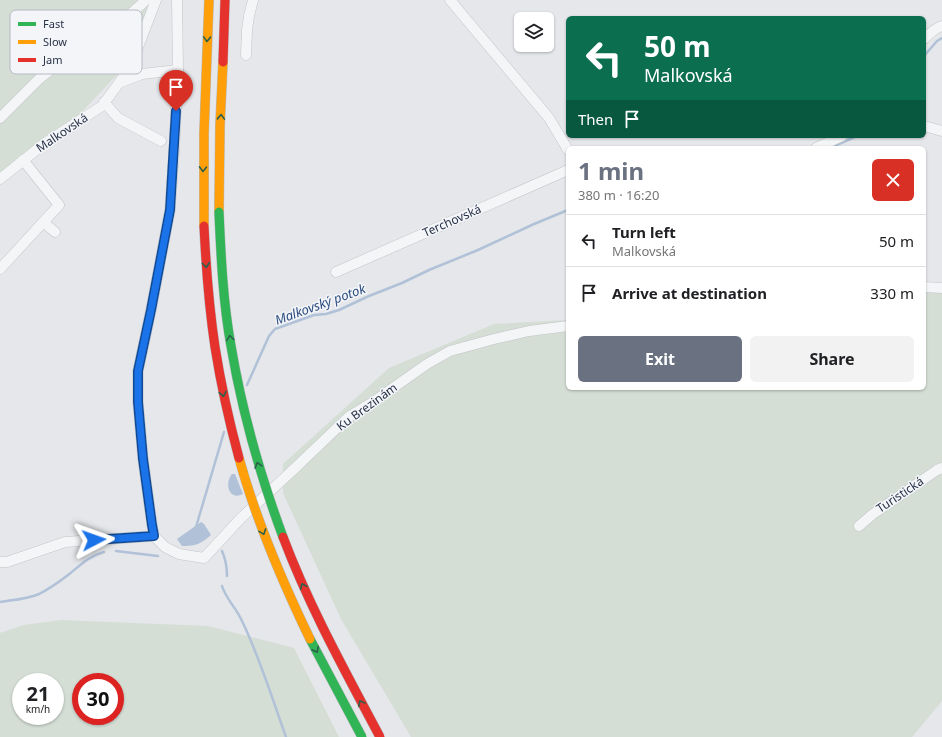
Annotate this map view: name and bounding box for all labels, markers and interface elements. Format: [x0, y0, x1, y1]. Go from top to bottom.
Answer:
legend [10, 10, 142, 74]
map controls [514, 12, 554, 52]
button: layers [514, 12, 554, 52]
text: Fast [43, 16, 64, 31]
text: 50 m [644, 27, 711, 65]
icon: left [578, 32, 630, 84]
text: Slow [43, 34, 67, 49]
one-way arrow [203, 36, 212, 42]
text: Jam [42, 52, 62, 67]
text: Malkovská [644, 63, 733, 87]
pin [159, 70, 193, 111]
icon: arrive [165, 76, 187, 98]
icon: arrive [621, 108, 643, 130]
street label: Malkovská [32, 109, 91, 156]
text: Then [578, 109, 613, 129]
one-way arrow [216, 114, 225, 120]
text: 1 min [578, 154, 644, 187]
button: close [872, 159, 914, 201]
one-way arrow [199, 166, 207, 172]
text: 380 m · 16:20 [578, 186, 659, 204]
street label: Terchovská [420, 200, 484, 241]
text: Turn left [612, 222, 676, 242]
icon: left [578, 230, 600, 252]
text: 50 m [879, 231, 914, 251]
text: Malkovská [612, 242, 676, 260]
one-way arrow [201, 262, 210, 268]
water label: Malkovský potok [272, 279, 368, 329]
icon: arrive [578, 282, 600, 304]
text: Arrive at destination [612, 283, 767, 303]
text: 330 m [870, 283, 914, 303]
one-way arrow [226, 335, 235, 341]
button: Exit [578, 336, 742, 382]
button: Share [750, 336, 914, 382]
street label: Ku Brezinám [333, 379, 401, 434]
one-way arrow [219, 390, 227, 397]
one-way arrow [254, 461, 263, 468]
street label: Turistická [873, 473, 927, 517]
position arrow [73, 519, 115, 561]
one-way arrow [259, 528, 267, 535]
one-way arrow [300, 583, 308, 591]
one-way arrow [311, 646, 319, 654]
speed limit sign: 30 [72, 673, 124, 725]
text: 21 [27, 680, 49, 707]
one-way arrow [359, 699, 366, 707]
text: km/h [26, 702, 50, 716]

